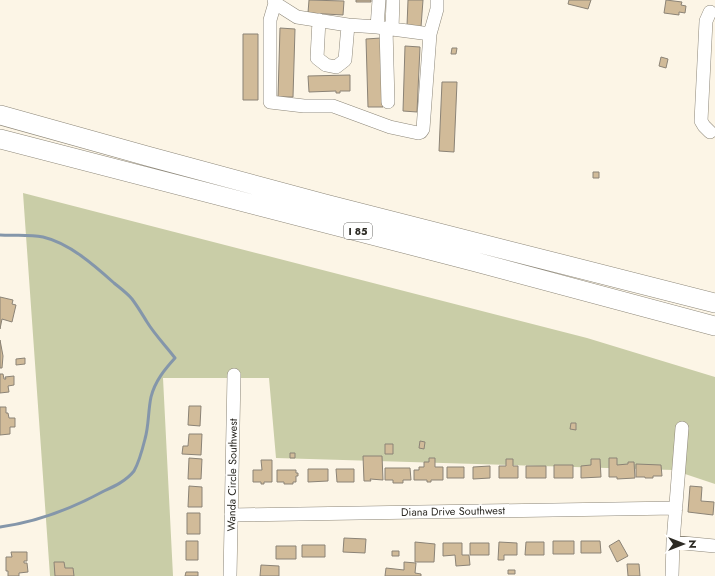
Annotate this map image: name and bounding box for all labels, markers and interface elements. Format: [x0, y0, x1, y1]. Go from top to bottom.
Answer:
road number: I 85 [344, 223, 372, 239]
street label: Wanda Circle Southwest [223, 418, 241, 531]
street label: Diana Drive Southwest [401, 502, 505, 520]
north arrow [663, 524, 703, 564]
text: N [685, 540, 701, 548]

